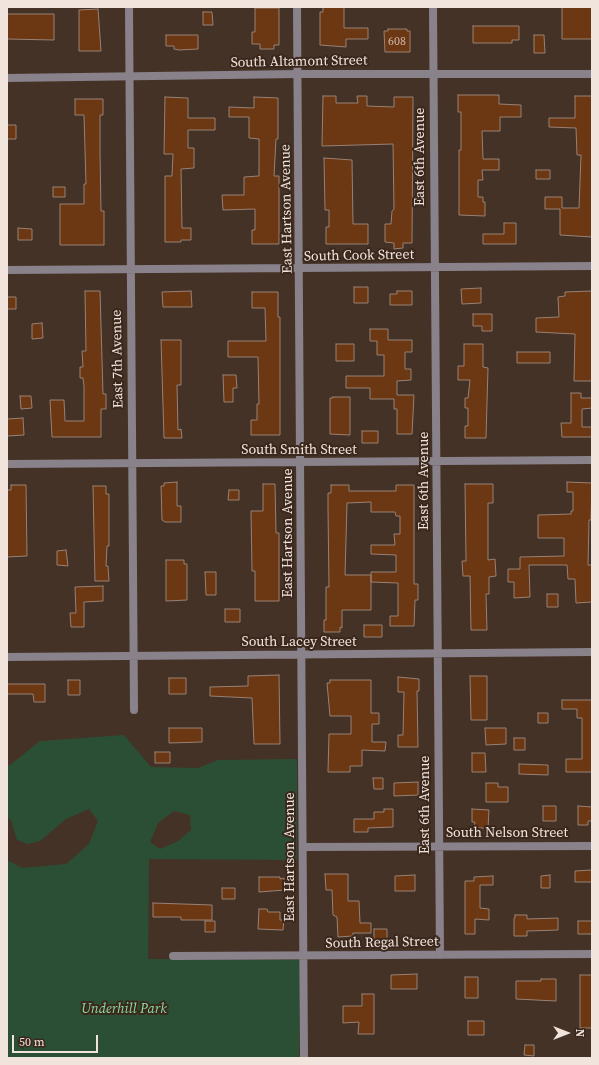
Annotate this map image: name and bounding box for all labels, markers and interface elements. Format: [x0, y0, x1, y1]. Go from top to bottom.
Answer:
house number: 608 [388, 35, 406, 49]
street label: South Altamont Street [230, 52, 368, 72]
street label: East 6th Avenue [412, 108, 428, 206]
street label: East Hartson Avenue [277, 144, 297, 274]
street label: South Cook Street [304, 247, 414, 265]
street label: East 7th Avenue [109, 310, 127, 408]
street label: East 6th Avenue [416, 432, 432, 530]
street label: South Smith Street [241, 442, 357, 458]
street label: East Hartson Avenue [280, 468, 296, 598]
street label: South Lacey Street [241, 634, 357, 650]
street label: East 6th Avenue [417, 756, 433, 854]
street label: East Hartson Avenue [282, 792, 298, 922]
street label: South Nelson Street [446, 825, 568, 841]
street label: South Regal Street [325, 934, 439, 952]
park label: Underhill Park [81, 1001, 167, 1017]
north arrow [547, 1013, 587, 1053]
scale bar [14, 1027, 100, 1053]
text: N [572, 1029, 587, 1037]
text: 50 m [19, 1034, 45, 1050]

